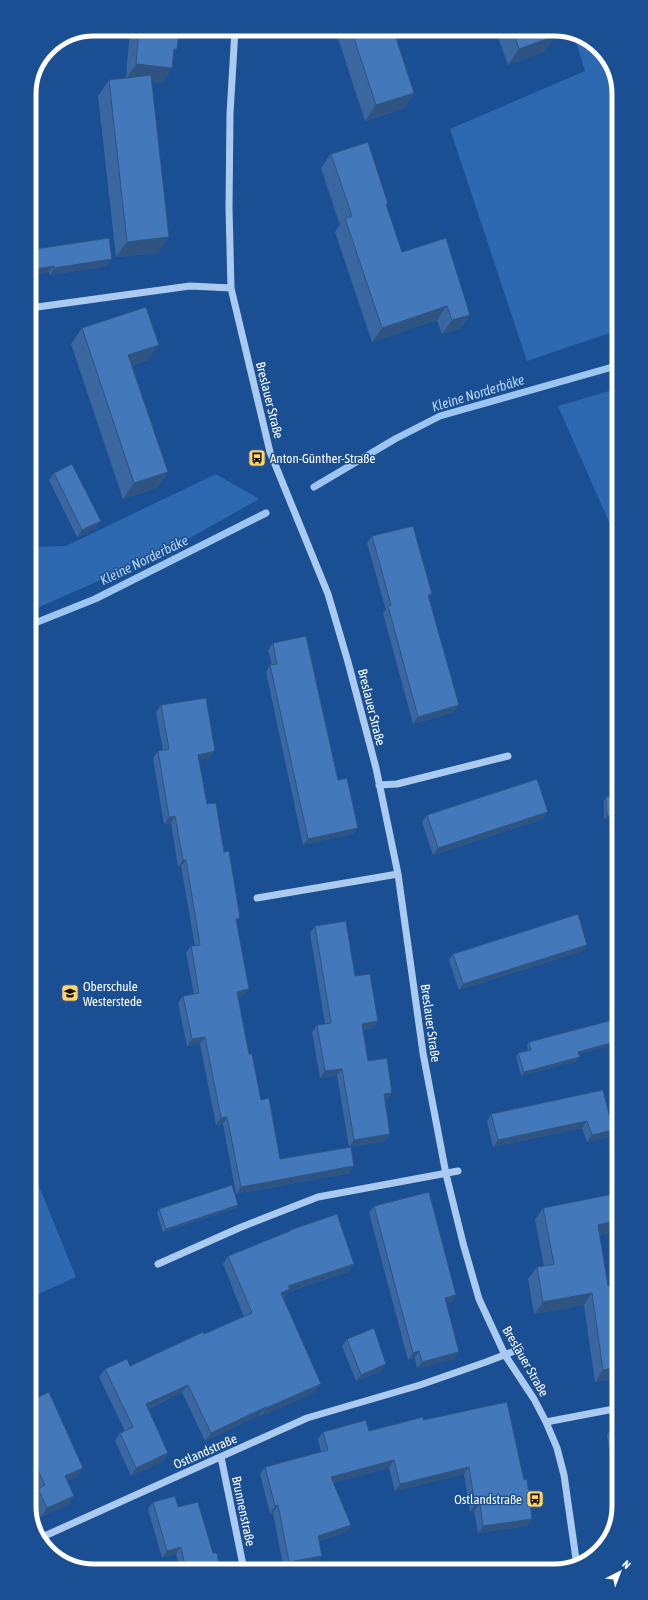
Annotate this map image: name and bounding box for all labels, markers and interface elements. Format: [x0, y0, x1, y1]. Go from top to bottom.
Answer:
street label: Breslauer Straße [253, 360, 286, 440]
water label: Kleine Norderbäke [430, 371, 526, 415]
bus stop icon: Anton-Günther-Straße [247, 448, 267, 468]
place label: Anton-Günther-Straße [270, 451, 375, 466]
water label: Kleine Norderbäke [97, 532, 191, 588]
street label: Breslauer Straße [355, 667, 388, 747]
place label: Oberschule Westerstede [83, 979, 142, 1009]
school or university icon: Oberschule Westerstede [60, 983, 80, 1003]
street label: Breslauer Straße [418, 983, 443, 1063]
street label: Breslauer Straße [499, 1323, 552, 1399]
street label: Ostlandstraße [171, 1431, 239, 1472]
street label: Brunnenstraße [229, 1475, 258, 1548]
bus stop icon: Ostlandstraße [525, 1489, 545, 1509]
place label: Ostlandstraße [454, 1492, 522, 1507]
north arrow [600, 1552, 640, 1592]
text: N [620, 1558, 633, 1571]

